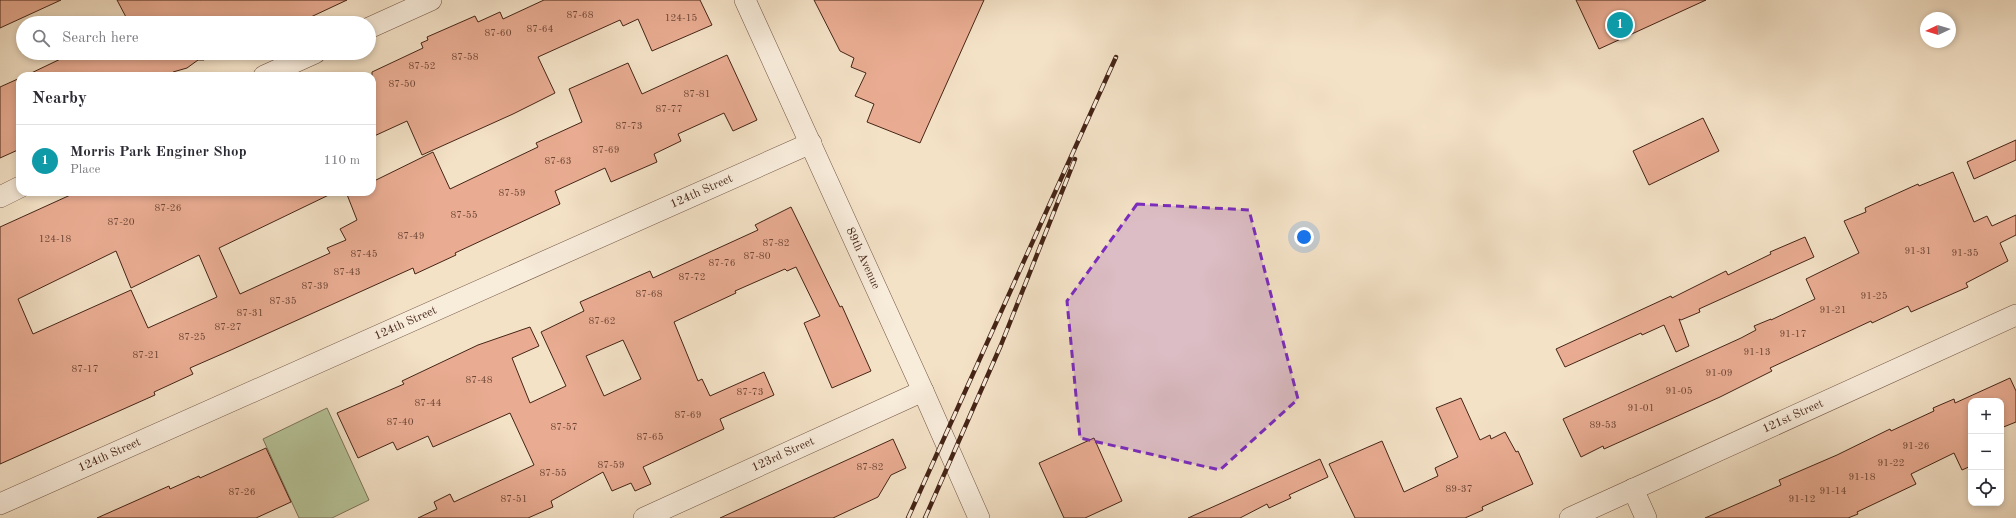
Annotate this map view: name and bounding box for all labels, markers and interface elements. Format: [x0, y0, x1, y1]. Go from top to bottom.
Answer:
house number: 87-68 [567, 10, 594, 20]
pin: 1 [1607, 10, 1633, 40]
north arrow [1920, 12, 1956, 48]
house number: 124-15 [665, 13, 698, 23]
search box [16, 16, 376, 60]
house number: 87-64 [527, 24, 554, 34]
icon: search [30, 27, 52, 49]
house number: 87-60 [485, 28, 512, 38]
text: Search here [62, 31, 139, 46]
house number: 87-58 [452, 52, 479, 62]
house number: 87-52 [409, 61, 435, 71]
house number: 87-50 [389, 79, 416, 89]
house number: 87-81 [684, 89, 710, 99]
text: Nearby [32, 90, 87, 107]
house number: 87-77 [656, 104, 682, 114]
house number: 87-73 [616, 121, 642, 131]
text: Morris Park Enginer Shop [70, 145, 247, 160]
house number: 87-69 [593, 145, 619, 155]
text: 1 [41, 154, 49, 167]
text: 110 m [323, 154, 360, 167]
house number: 87-63 [545, 156, 571, 166]
text: Place [70, 163, 100, 176]
street label: 124th Street [669, 173, 735, 211]
house number: 87-59 [499, 188, 525, 198]
house number: 87-26 [155, 203, 182, 213]
house number: 87-55 [451, 210, 478, 220]
house number: 87-20 [108, 217, 135, 227]
street label: 89th Avenue [843, 226, 882, 292]
your location [1294, 227, 1314, 247]
house number: 87-49 [398, 231, 424, 241]
house number: 124-18 [39, 234, 72, 244]
house number: 87-82 [763, 238, 789, 248]
house number: 91-31 [1905, 246, 1931, 256]
house number: 91-35 [1952, 248, 1979, 258]
house number: 87-45 [351, 249, 378, 259]
house number: 87-80 [744, 251, 771, 261]
house number: 87-76 [709, 258, 736, 268]
house number: 87-43 [334, 267, 360, 277]
house number: 87-72 [679, 272, 705, 282]
house number: 87-39 [302, 281, 328, 291]
house number: 87-68 [636, 289, 663, 299]
house number: 91-25 [1861, 291, 1888, 301]
house number: 87-35 [270, 296, 297, 306]
street label: 124th Street [373, 304, 439, 343]
house number: 91-21 [1820, 305, 1846, 315]
house number: 87-31 [237, 308, 263, 318]
house number: 87-62 [589, 316, 615, 326]
house number: 87-27 [215, 322, 241, 332]
house number: 91-17 [1780, 329, 1806, 339]
house number: 87-25 [179, 332, 206, 342]
house number: 91-13 [1744, 347, 1770, 357]
house number: 87-21 [133, 350, 159, 360]
house number: 87-17 [72, 364, 98, 374]
house number: 91-09 [1706, 368, 1732, 378]
house number: 87-48 [466, 375, 493, 385]
house number: 91-05 [1666, 386, 1693, 396]
house number: 87-73 [737, 387, 763, 397]
street label: 121st Street [1761, 397, 1825, 436]
house number: 87-44 [415, 398, 442, 408]
map controls [1968, 398, 2004, 506]
button: + [1968, 398, 2004, 434]
house number: 91-01 [1628, 403, 1654, 413]
house number: 87-69 [675, 410, 701, 420]
house number: 87-40 [387, 417, 414, 427]
house number: 89-53 [1590, 420, 1616, 430]
house number: 87-57 [551, 422, 577, 432]
house number: 87-65 [637, 432, 664, 442]
button: − [1968, 434, 2004, 470]
street label: 123rd Street [750, 435, 816, 474]
street label: 124th Street [77, 436, 143, 474]
house number: 91-26 [1903, 441, 1930, 451]
house number: 91-22 [1878, 458, 1904, 468]
house number: 87-59 [598, 460, 624, 470]
house number: 87-82 [857, 462, 883, 472]
house number: 87-55 [540, 468, 567, 478]
button: locate [1968, 470, 2004, 506]
house number: 91-18 [1849, 472, 1876, 482]
house number: 89-37 [1446, 484, 1472, 494]
house number: 91-14 [1820, 486, 1847, 496]
house number: 87-26 [229, 487, 256, 497]
house number: 87-51 [501, 494, 527, 504]
house number: 91-12 [1789, 494, 1815, 504]

